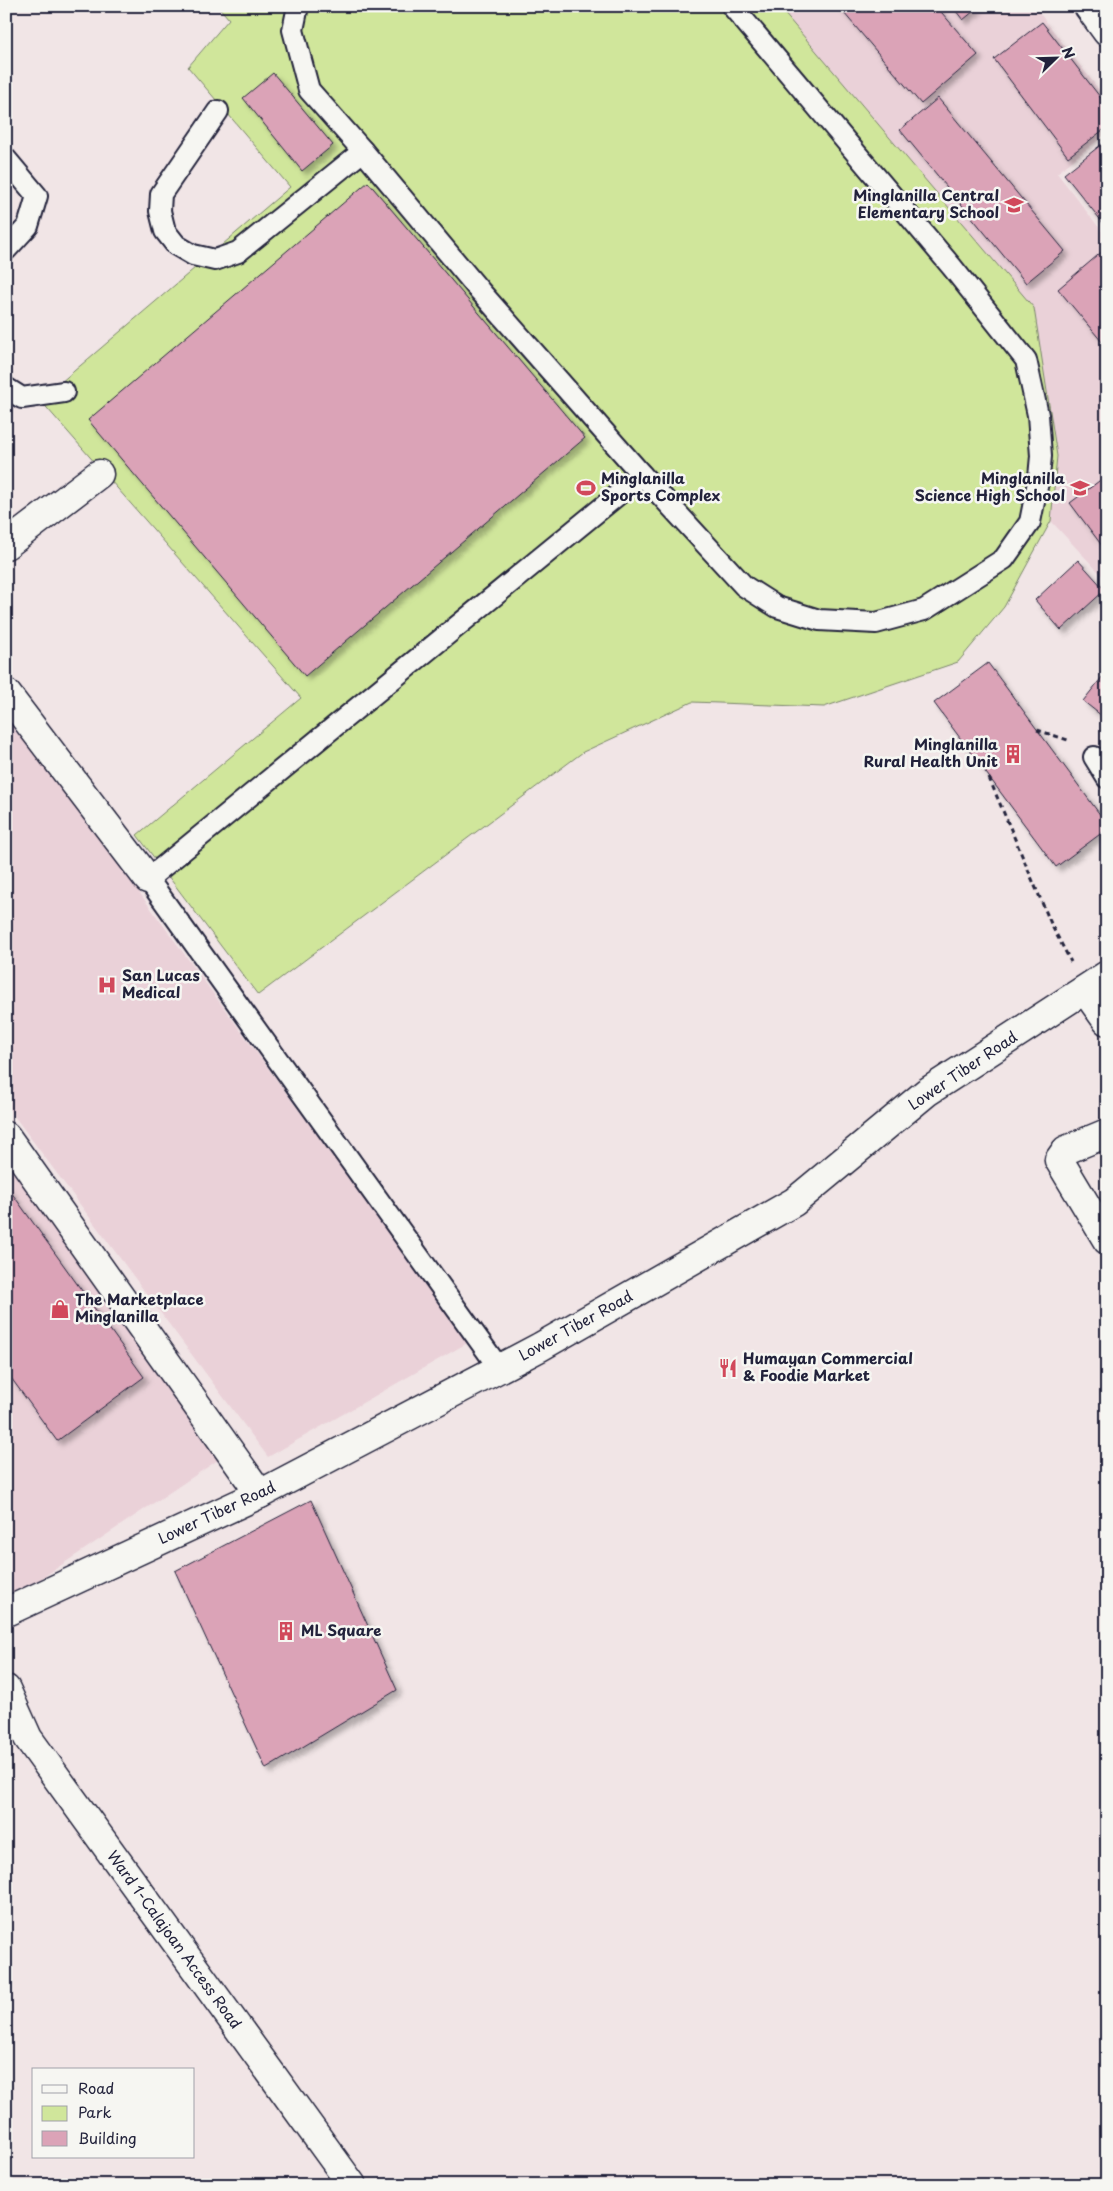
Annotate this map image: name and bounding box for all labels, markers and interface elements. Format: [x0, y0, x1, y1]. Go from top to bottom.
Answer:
north arrow [1030, 32, 1080, 82]
text: N [1057, 44, 1080, 62]
place label: Minglanilla Central Elementary School [853, 183, 999, 223]
school or university icon: Minglanilla Central Elementary School [1003, 194, 1025, 216]
place label: Minglanilla Sports Complex [601, 466, 721, 506]
place label: Minglanilla Science High School [915, 466, 1065, 506]
sports icon: Minglanilla Sports Complex [575, 477, 597, 499]
school or university icon: Minglanilla Science High School [1069, 477, 1091, 499]
place label: Minglanilla Rural Health Unit [864, 732, 998, 772]
building icon: Minglanilla Rural Health Unit [1002, 743, 1024, 765]
place label: San Lucas Medical [122, 963, 200, 1003]
hospital icon: San Lucas Medical [96, 974, 118, 996]
street label: Lower Tiber Road [903, 1025, 1021, 1115]
street label: Lower Tiber Road [514, 1284, 637, 1366]
place label: The Marketplace Minglanilla [75, 1287, 204, 1327]
shop icon: The Marketplace Minglanilla [49, 1298, 71, 1320]
place label: Humayan Commercial & Foodie Market [743, 1346, 913, 1386]
restaurant icon: Humayan Commercial & Foodie Market [717, 1357, 739, 1379]
street label: Lower Tiber Road [154, 1474, 279, 1549]
place label: ML Square [301, 1618, 381, 1641]
building icon: ML Square [275, 1620, 297, 1642]
street label: Ward 1-Calajoan Access Road [103, 1845, 248, 2033]
legend [32, 2068, 195, 2158]
text: Road [78, 2076, 114, 2099]
text: Park [78, 2100, 112, 2123]
text: Building [78, 2126, 137, 2149]

